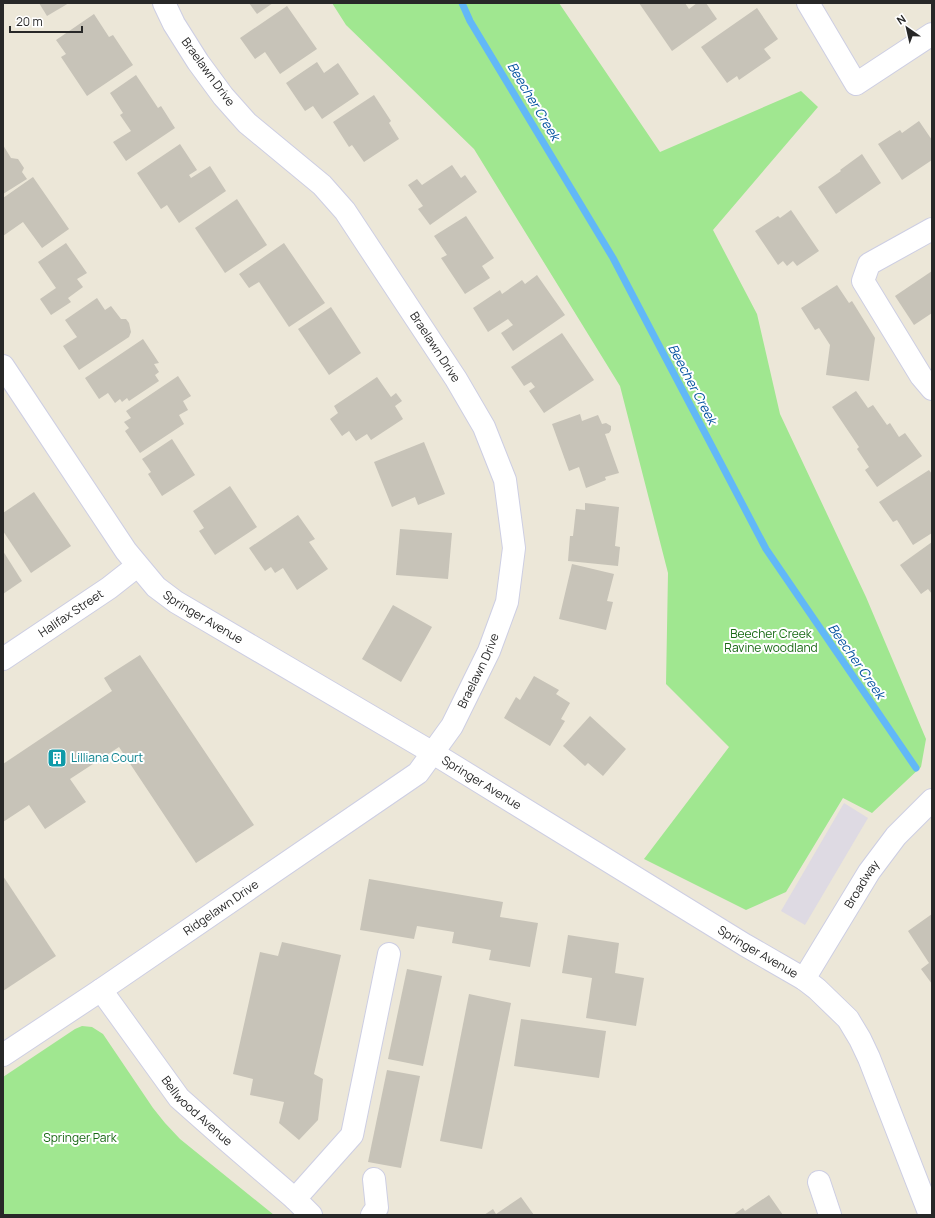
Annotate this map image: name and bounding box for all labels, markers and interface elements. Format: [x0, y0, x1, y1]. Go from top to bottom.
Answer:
scale bar [10, 8, 82, 34]
north arrow [887, 8, 927, 48]
text: N [894, 11, 909, 28]
text: 20 m [16, 13, 43, 30]
street label: Braelawn Drive [178, 34, 239, 110]
water label: Beecher Creek [503, 58, 566, 146]
street label: Braelawn Drive [406, 308, 465, 385]
water label: Beecher Creek [664, 341, 723, 430]
street label: Halifax Street [35, 585, 107, 641]
street label: Springer Avenue [160, 586, 246, 648]
water label: Beecher Creek [824, 620, 891, 704]
park label: Beecher Creek Ravine woodland [724, 625, 818, 656]
street label: Braelawn Drive [453, 631, 503, 711]
building icon: Lilliana Court [46, 747, 68, 769]
place label: Lilliana Court [71, 749, 143, 766]
street label: Springer Avenue [439, 751, 525, 813]
street label: Broadway [840, 856, 883, 911]
street label: Ridgelawn Drive [180, 876, 262, 939]
street label: Springer Avenue [715, 921, 801, 982]
street label: Bellwood Avenue [158, 1072, 236, 1150]
park label: Springer Park [43, 1129, 118, 1146]

